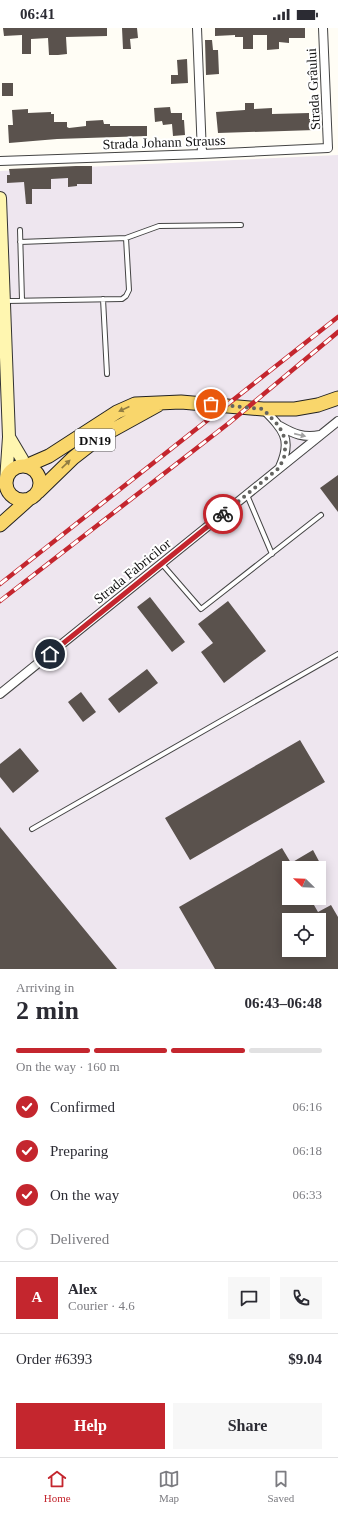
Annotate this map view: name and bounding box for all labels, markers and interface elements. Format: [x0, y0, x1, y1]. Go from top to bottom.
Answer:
text: 06:41 [20, 6, 55, 22]
street label: Strada Grâului [304, 48, 323, 130]
street label: Strada Johann Strauss [102, 133, 226, 152]
pin [194, 387, 228, 421]
icon: bag [200, 393, 222, 415]
one-way arrow [118, 406, 129, 412]
road number: DN19 [75, 429, 115, 451]
one-way arrow [294, 432, 306, 438]
one-way arrow [61, 460, 71, 469]
courier [203, 494, 243, 534]
icon: bike [212, 503, 234, 525]
street label: Strada Fabricilor [91, 536, 174, 607]
pin [33, 637, 67, 671]
icon: home [39, 643, 61, 665]
north arrow [282, 861, 326, 905]
map controls [282, 861, 326, 957]
button: locate [282, 913, 326, 957]
text: Arriving in [16, 980, 74, 995]
text: 06:43–06:48 [245, 995, 322, 1011]
text: 2 min [16, 996, 79, 1025]
text: On the way · 160 m [16, 1059, 120, 1074]
icon: check [16, 1096, 38, 1118]
text: Confirmed [50, 1099, 115, 1115]
text: 06:16 [292, 1099, 322, 1114]
icon: check [16, 1140, 38, 1162]
text: Preparing [50, 1143, 108, 1159]
text: 06:18 [292, 1143, 322, 1158]
icon: check [16, 1184, 38, 1206]
text: On the way [50, 1187, 119, 1203]
text: 06:33 [292, 1187, 322, 1202]
text: Delivered [50, 1231, 109, 1247]
button: chat [228, 1277, 270, 1319]
button: phone [280, 1277, 322, 1319]
text: Alex [68, 1281, 97, 1297]
text: A [32, 1289, 42, 1305]
text: Courier · 4.6 [68, 1298, 135, 1313]
text: Order #6393 [16, 1351, 92, 1367]
text: $9.04 [288, 1351, 322, 1367]
button: Help [16, 1403, 165, 1449]
button: Share [173, 1403, 322, 1449]
tab: Home [44, 1468, 71, 1504]
tab: Map [158, 1468, 180, 1504]
tab: Saved [267, 1468, 294, 1504]

